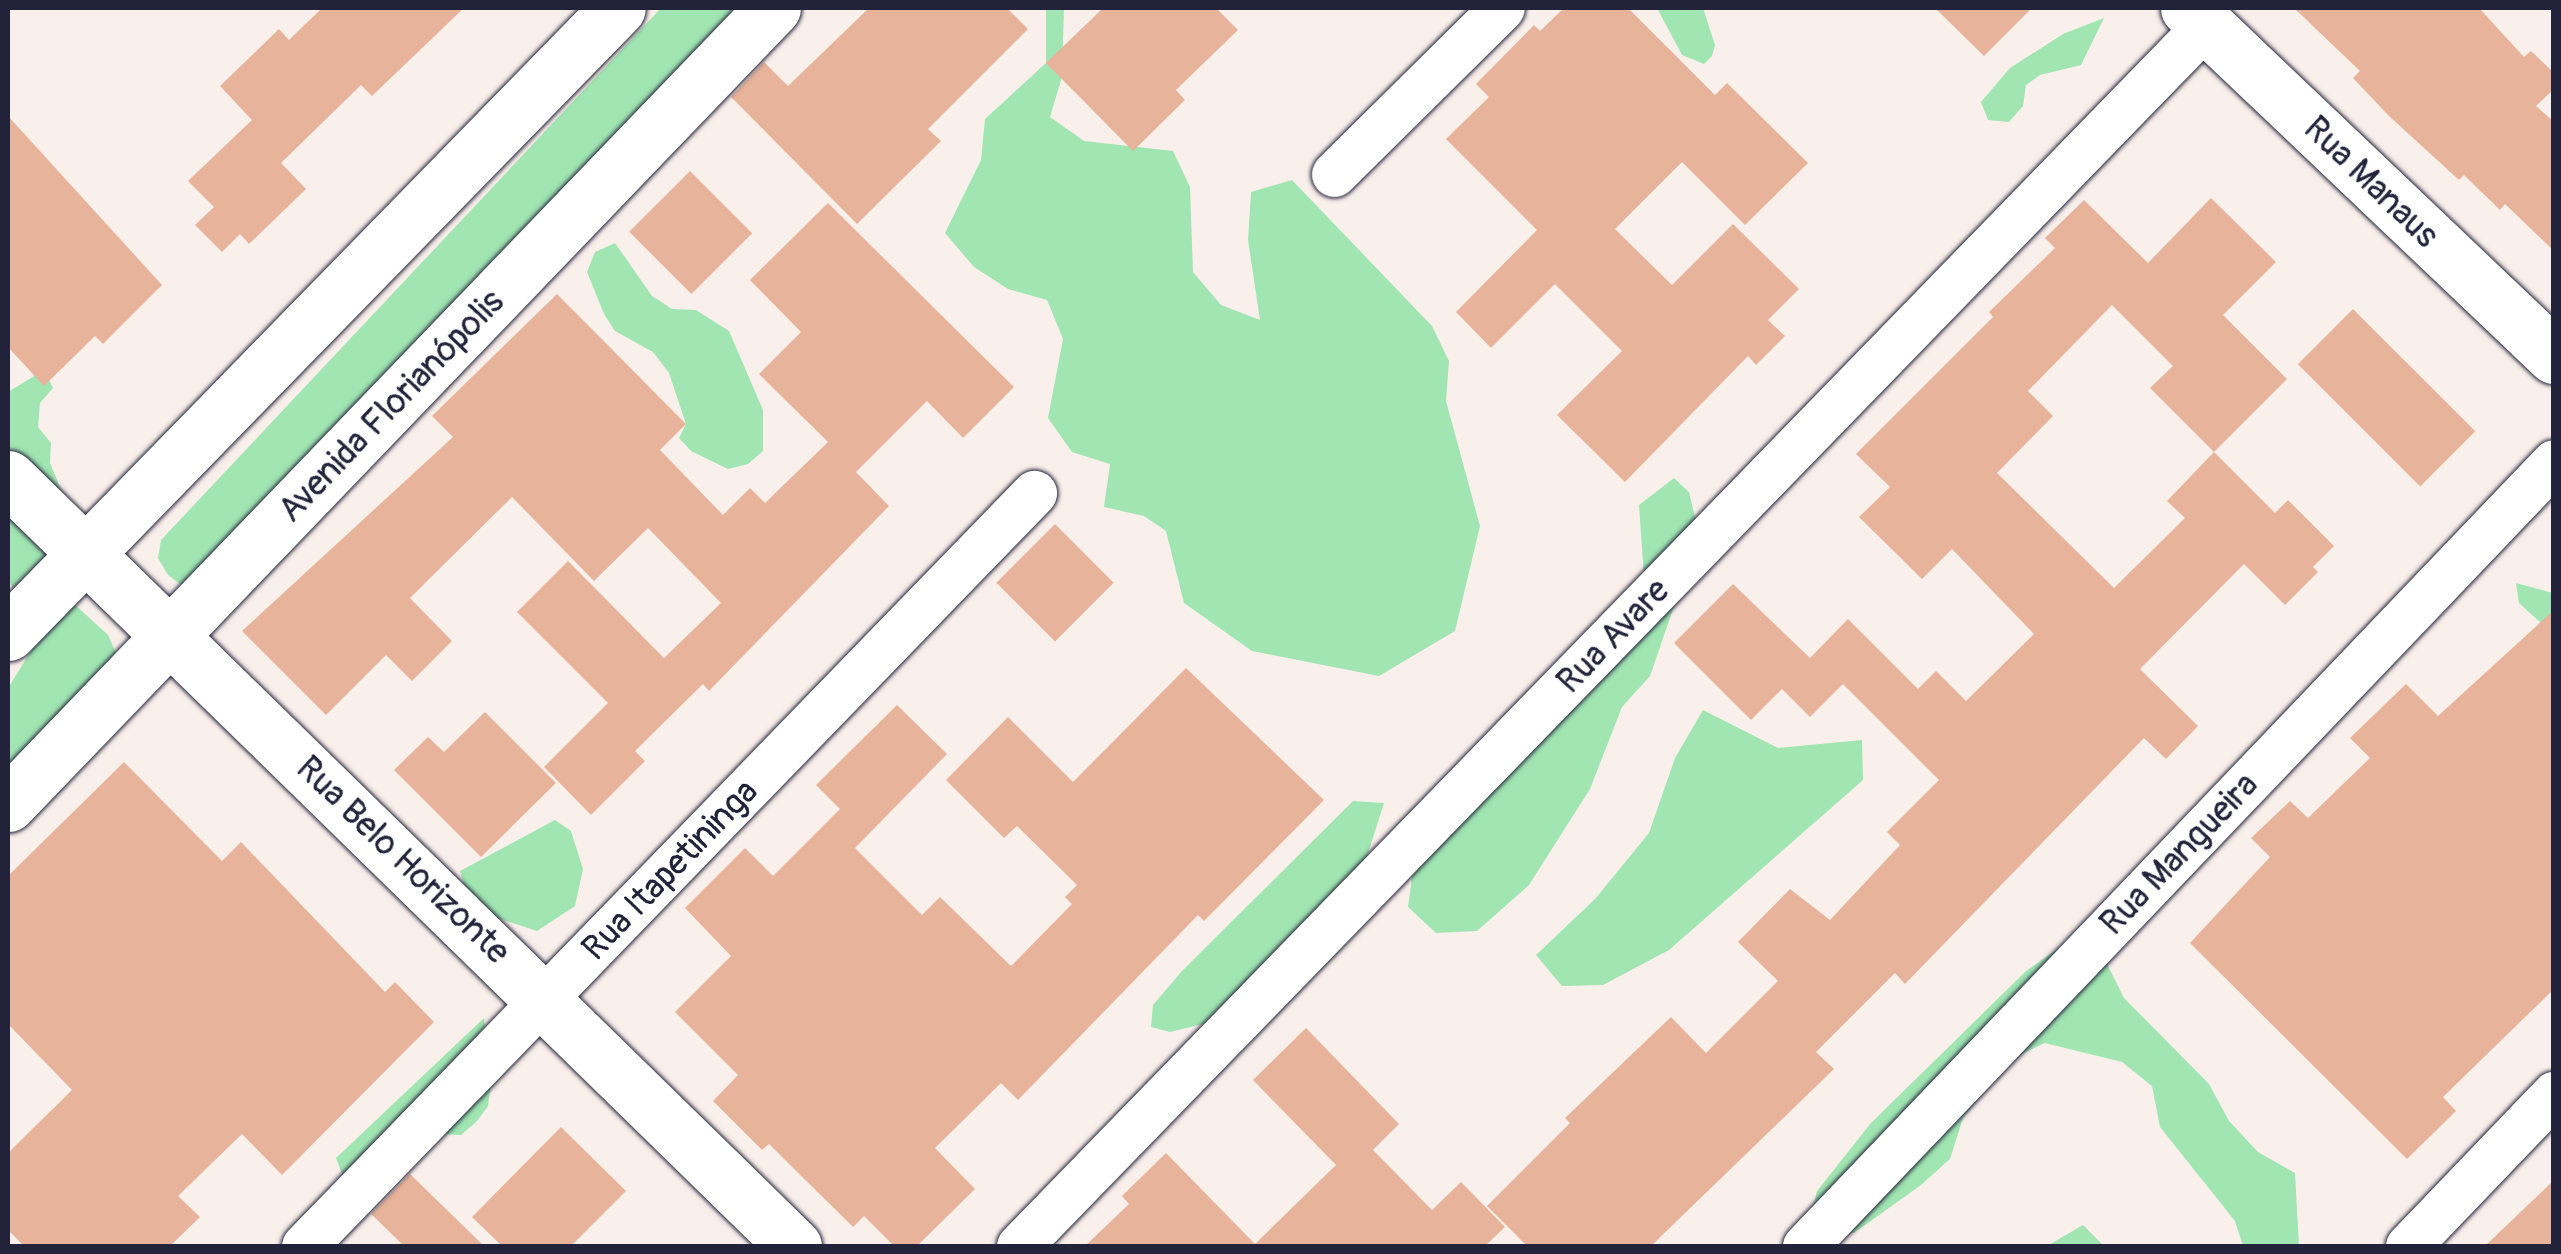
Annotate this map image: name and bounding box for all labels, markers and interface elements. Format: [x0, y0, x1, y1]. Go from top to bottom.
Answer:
street label: Rua Manaus [2295, 108, 2447, 256]
street label: Avenida Florianópolis [269, 281, 513, 531]
street label: Rua Avare [1548, 570, 1678, 702]
street label: Rua Belo Horizonte [287, 747, 519, 973]
street label: Rua Mangueira [2091, 764, 2267, 944]
street label: Rua Itapetininga [573, 771, 767, 969]

